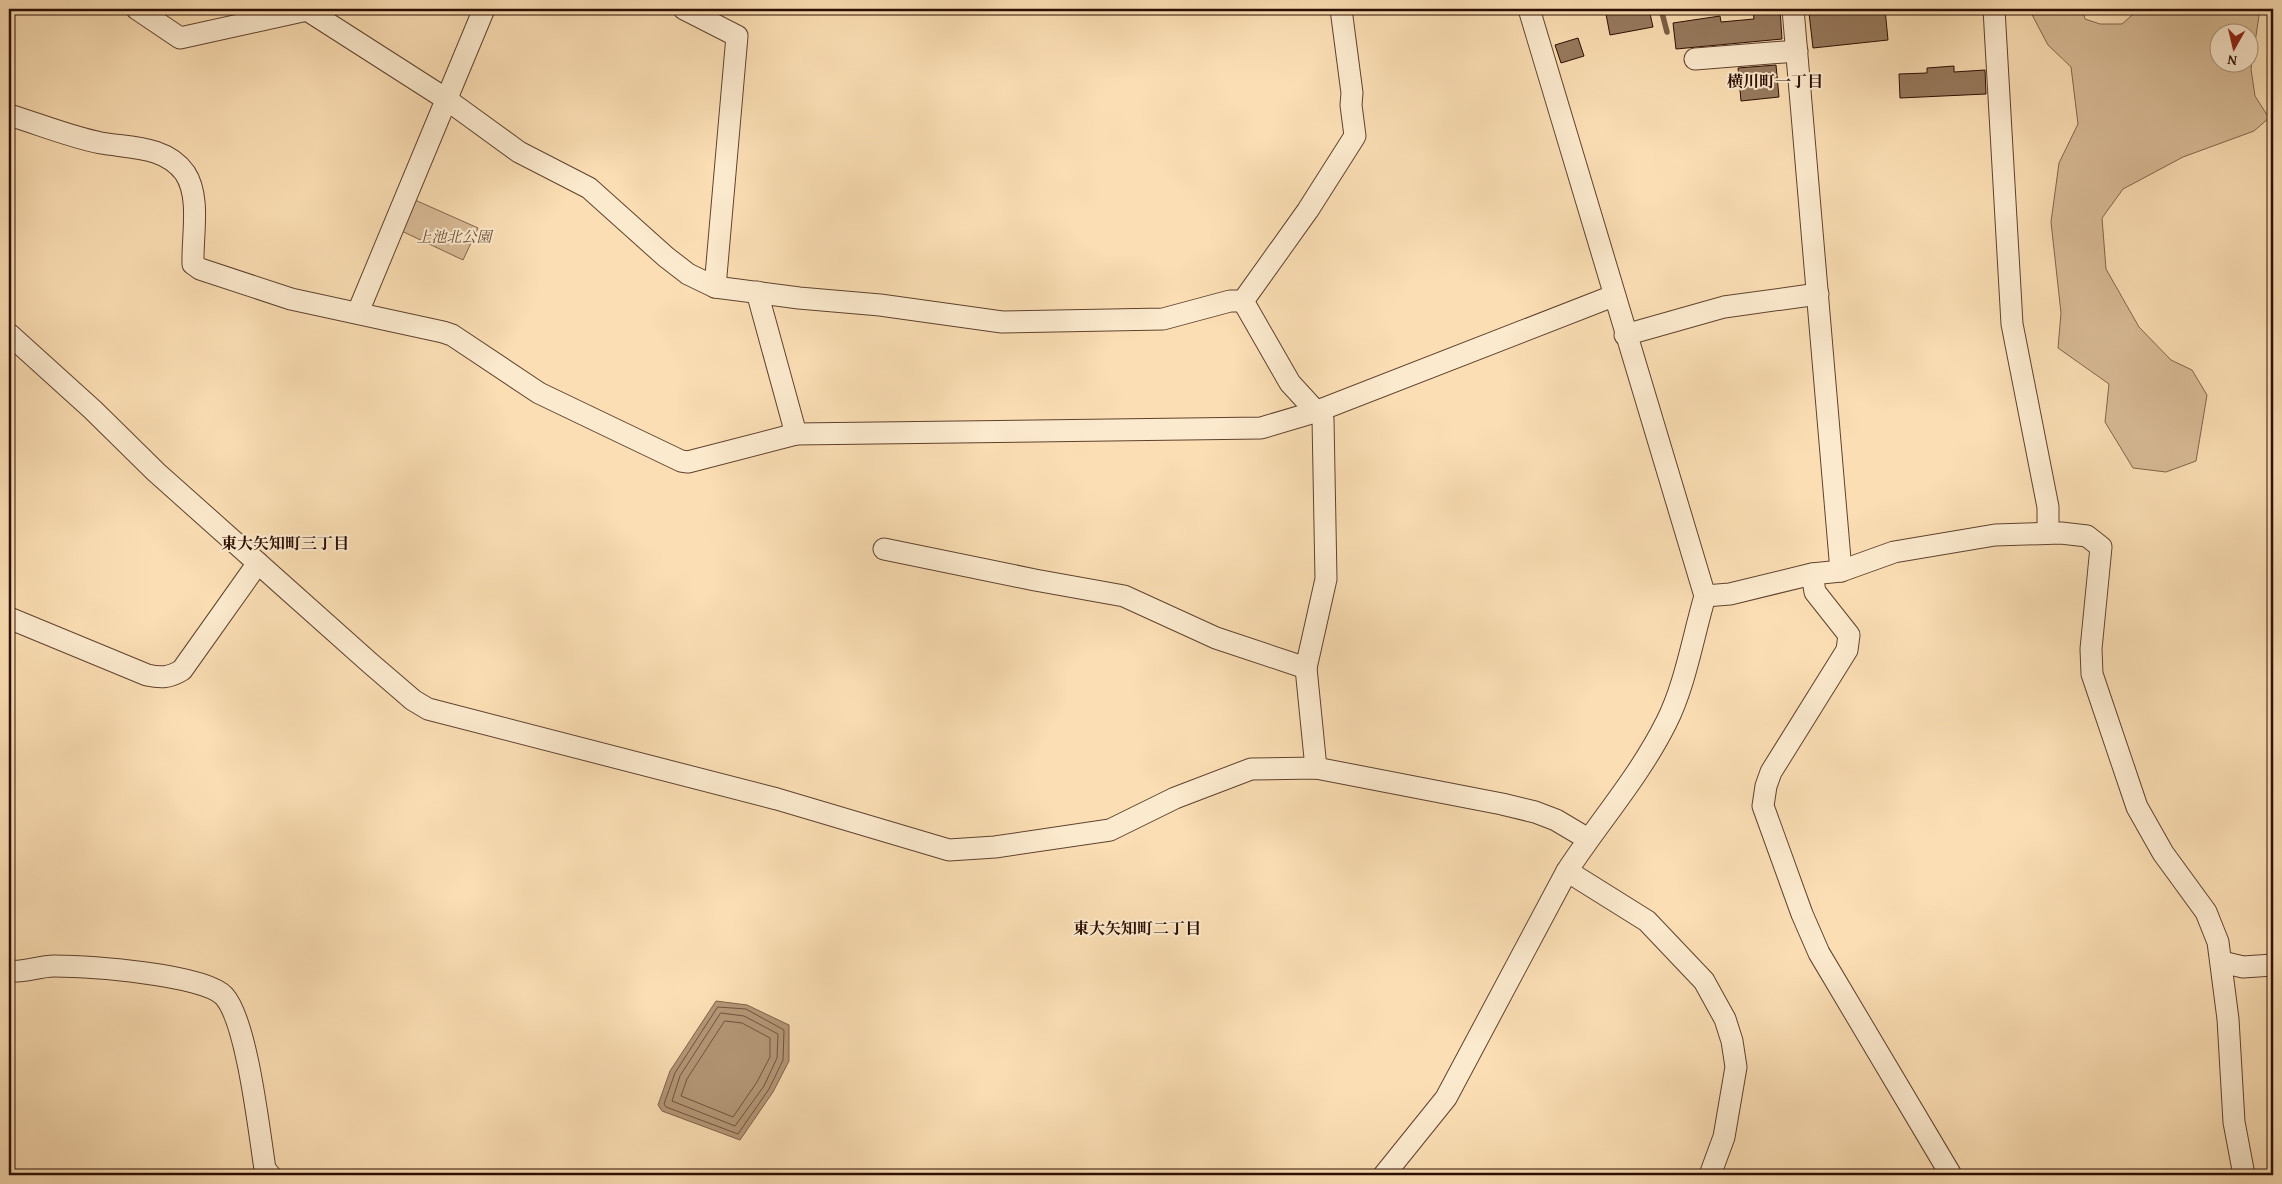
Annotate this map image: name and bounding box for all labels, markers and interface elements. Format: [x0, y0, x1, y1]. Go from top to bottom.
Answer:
north arrow [2210, 22, 2260, 72]
text: N [2226, 50, 2238, 71]
district label: 横川町一丁目 [1727, 69, 1823, 93]
park label: 上池北公園 [416, 226, 494, 247]
district label: 東大矢知町三丁目 [221, 531, 349, 555]
district label: 東大矢知町二丁目 [1073, 916, 1201, 940]

